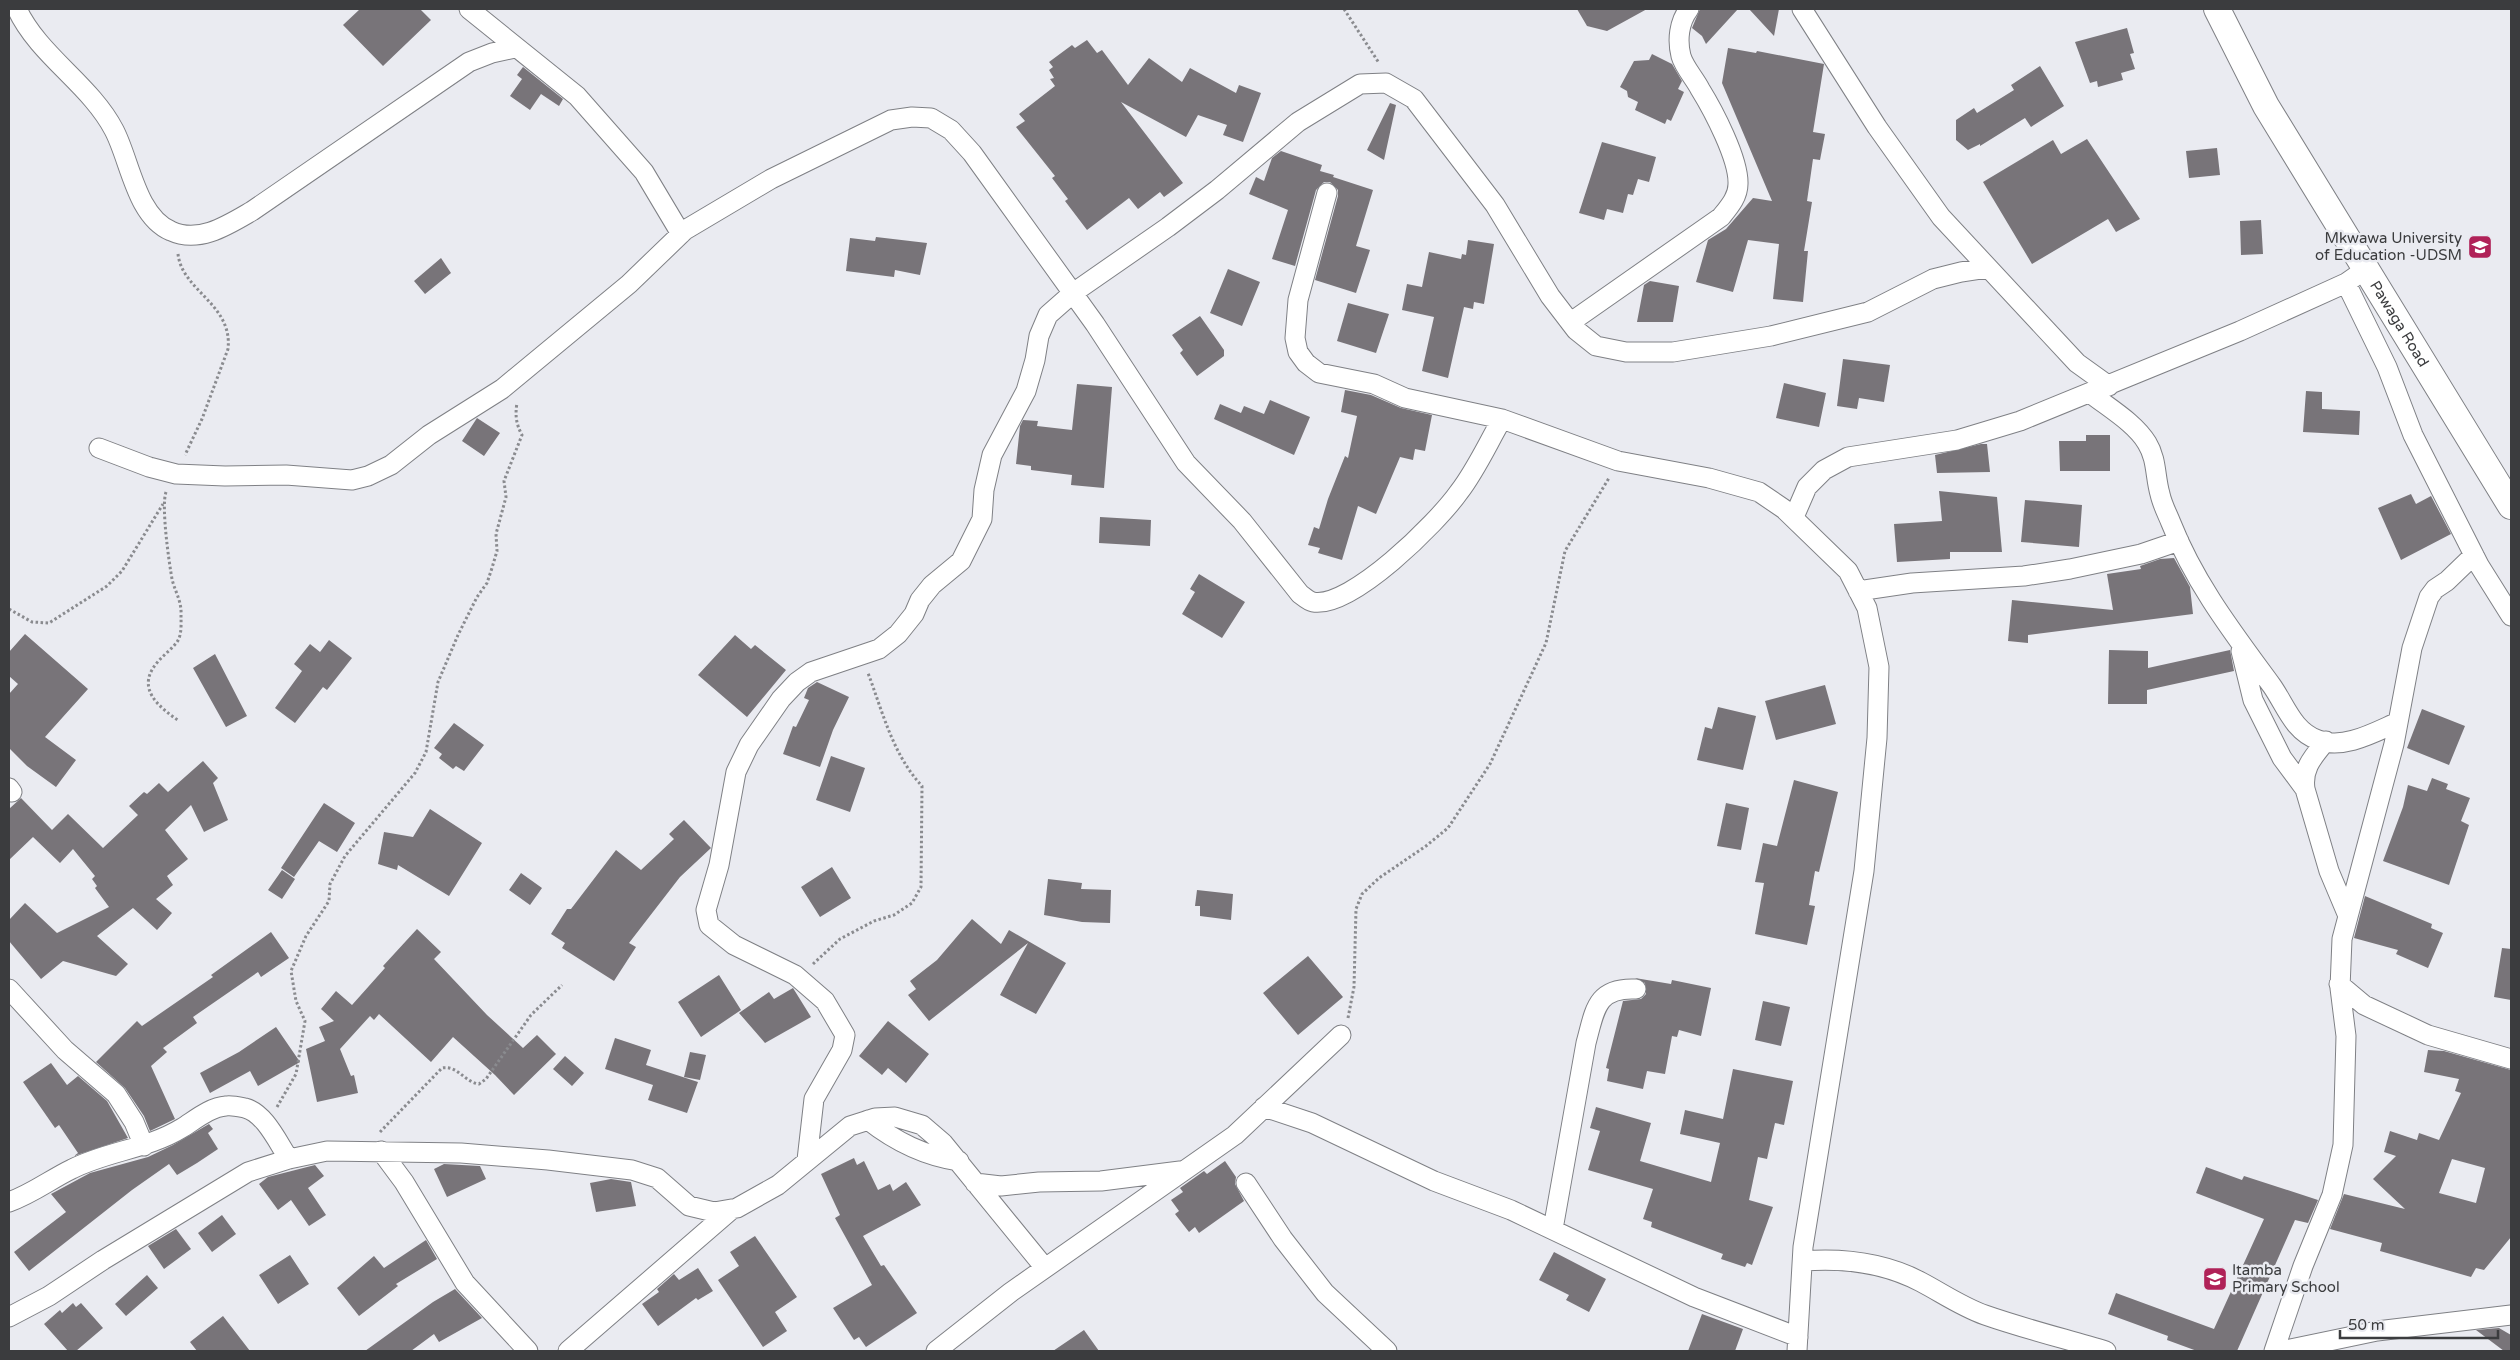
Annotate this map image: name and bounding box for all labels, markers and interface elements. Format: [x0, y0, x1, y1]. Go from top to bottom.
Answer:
place label: Mkwawa University of Education -UDSM [2315, 229, 2462, 264]
school or university icon: Mkwawa University of Education -UDSM [2467, 234, 2493, 260]
street label: Pawaga Road [2366, 277, 2433, 370]
place label: Itamba Primary School [2232, 1261, 2340, 1296]
school or university icon: Itamba Primary School [2202, 1266, 2228, 1292]
scale bar [2340, 1308, 2498, 1340]
text: 50 m [2348, 1316, 2385, 1334]

